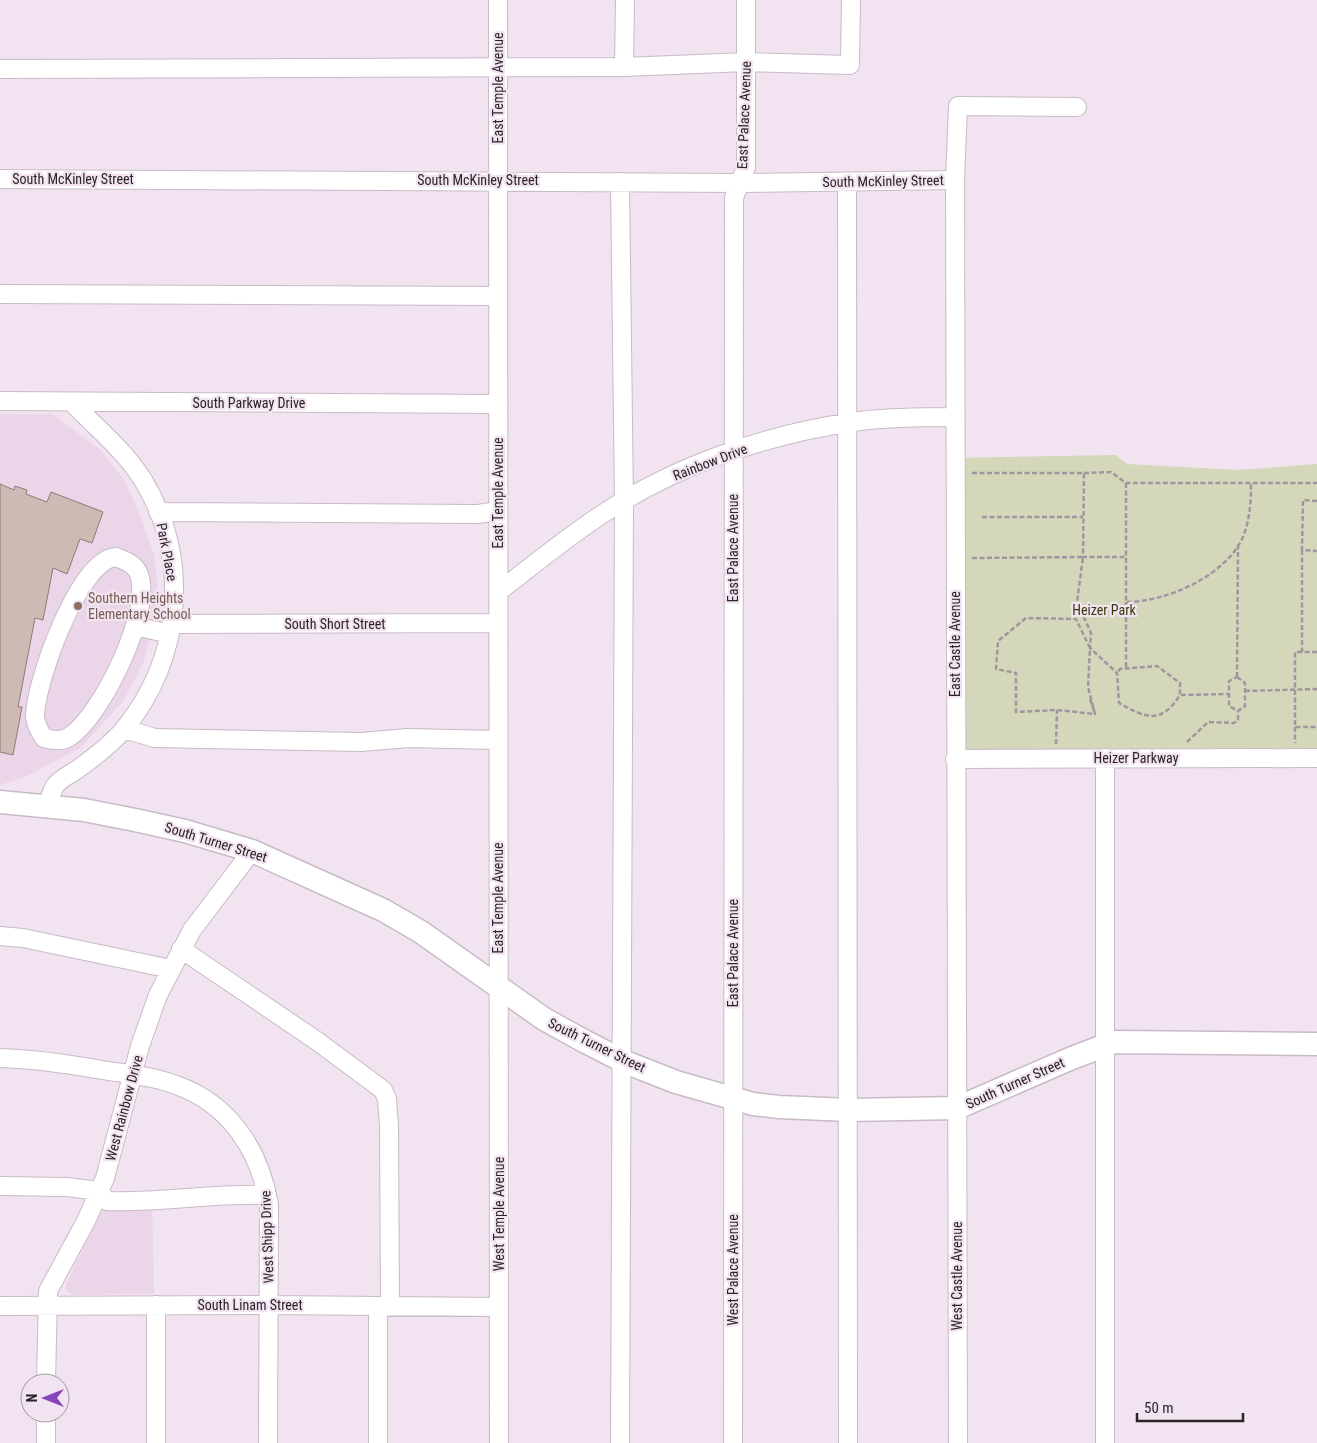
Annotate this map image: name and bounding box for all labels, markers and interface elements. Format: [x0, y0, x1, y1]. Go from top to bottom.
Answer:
street label: East Temple Avenue [490, 32, 506, 144]
street label: East Palace Avenue [734, 60, 754, 169]
street label: South McKinley Street [12, 171, 134, 187]
street label: South McKinley Street [417, 172, 539, 188]
street label: South McKinley Street [822, 172, 944, 190]
street label: South Parkway Drive [193, 395, 306, 411]
street label: East Temple Avenue [490, 437, 506, 549]
street label: Rainbow Drive [671, 440, 750, 484]
street label: East Palace Avenue [725, 493, 741, 602]
street label: Park Place [154, 522, 181, 583]
place label: Southern Heights Elementary School [88, 590, 191, 622]
street label: East Castle Avenue [947, 591, 963, 697]
marker: Southern Heights Elementary School [72, 600, 84, 612]
park label: Heizer Park [1072, 602, 1136, 618]
street label: South Short Street [285, 616, 386, 632]
street label: Heizer Parkway [1093, 750, 1179, 766]
street label: South Turner Street [163, 819, 269, 865]
street label: East Temple Avenue [490, 842, 506, 954]
street label: East Palace Avenue [725, 898, 741, 1007]
street label: South Turner Street [546, 1015, 648, 1075]
street label: West Rainbow Drive [102, 1053, 146, 1163]
street label: South Turner Street [963, 1054, 1067, 1112]
street label: West Temple Avenue [491, 1156, 507, 1271]
street label: West Shipp Drive [257, 1190, 277, 1284]
street label: West Palace Avenue [725, 1214, 741, 1326]
street label: West Castle Avenue [949, 1221, 965, 1331]
street label: South Linam Street [197, 1297, 303, 1313]
north arrow [20, 1373, 70, 1423]
scale bar [1137, 1390, 1243, 1422]
text: N [24, 1394, 40, 1402]
text: 50 m [1144, 1399, 1174, 1417]

